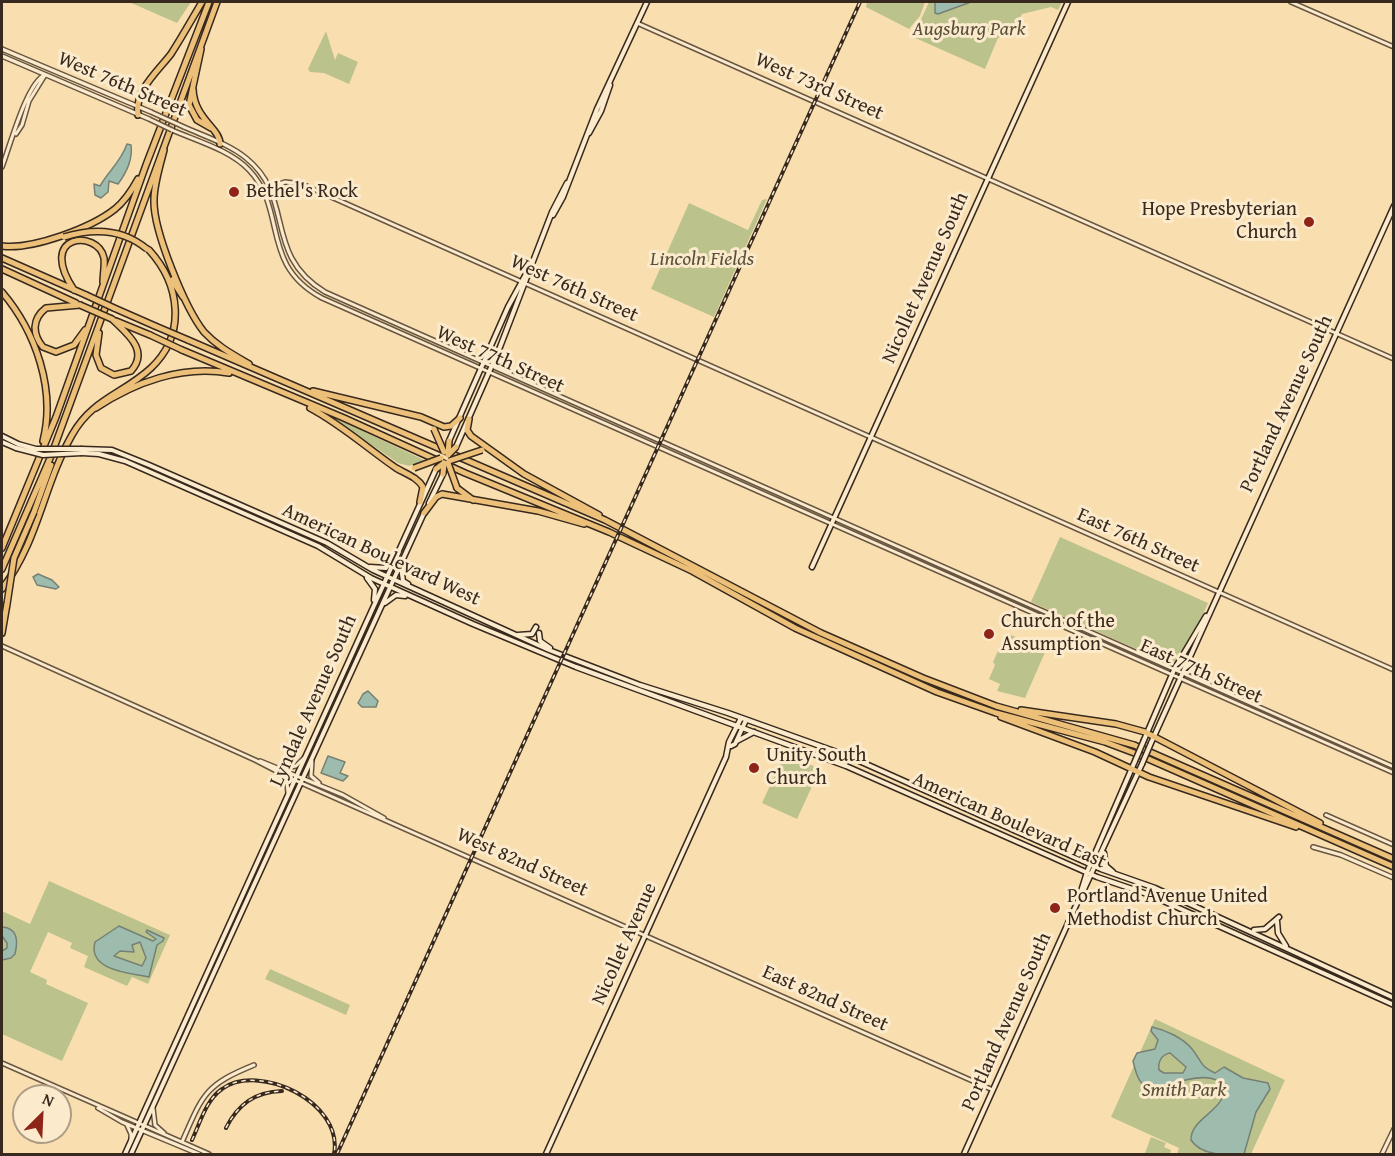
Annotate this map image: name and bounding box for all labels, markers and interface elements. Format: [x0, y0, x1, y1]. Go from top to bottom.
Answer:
park label: Augsburg Park [912, 18, 1026, 42]
street label: West 76th Street [54, 47, 190, 123]
street label: West 73rd Street [751, 48, 887, 126]
place label: Bethel's Rock [246, 180, 358, 204]
marker: Bethel's Rock [227, 185, 241, 199]
street label: Nicollet Avenue South [877, 189, 975, 367]
place label: Hope Presbyterian Church [1142, 198, 1297, 245]
marker: Hope Presbyterian Church [1302, 215, 1316, 229]
park label: Lincoln Fields [650, 248, 754, 272]
street label: West 76th Street [506, 250, 642, 328]
street label: Portland Avenue South [1235, 312, 1339, 496]
street label: West 77th Street [432, 321, 568, 399]
street label: American Boulevard West [278, 499, 484, 611]
street label: East 76th Street [1073, 503, 1203, 579]
place label: Church of the Assumption [1001, 610, 1115, 657]
street label: Lyndale Avenue South [265, 611, 363, 791]
marker: Church of the Assumption [982, 627, 996, 641]
street label: East 77th Street [1136, 634, 1266, 710]
place label: Unity South Church [766, 744, 867, 791]
marker: Unity South Church [747, 761, 761, 775]
street label: American Boulevard East [908, 767, 1110, 875]
street label: West 82nd Street [453, 823, 591, 903]
street label: Nicollet Avenue [587, 879, 663, 1009]
place label: Portland Avenue United Methodist Church [1067, 885, 1268, 932]
marker: Portland Avenue United Methodist Church [1048, 901, 1062, 915]
street label: Portland Avenue South [957, 929, 1057, 1115]
street label: East 82nd Street [758, 961, 892, 1037]
park label: Smith Park [1142, 1079, 1226, 1103]
north arrow [12, 1084, 72, 1144]
text: N [39, 1086, 58, 1113]

